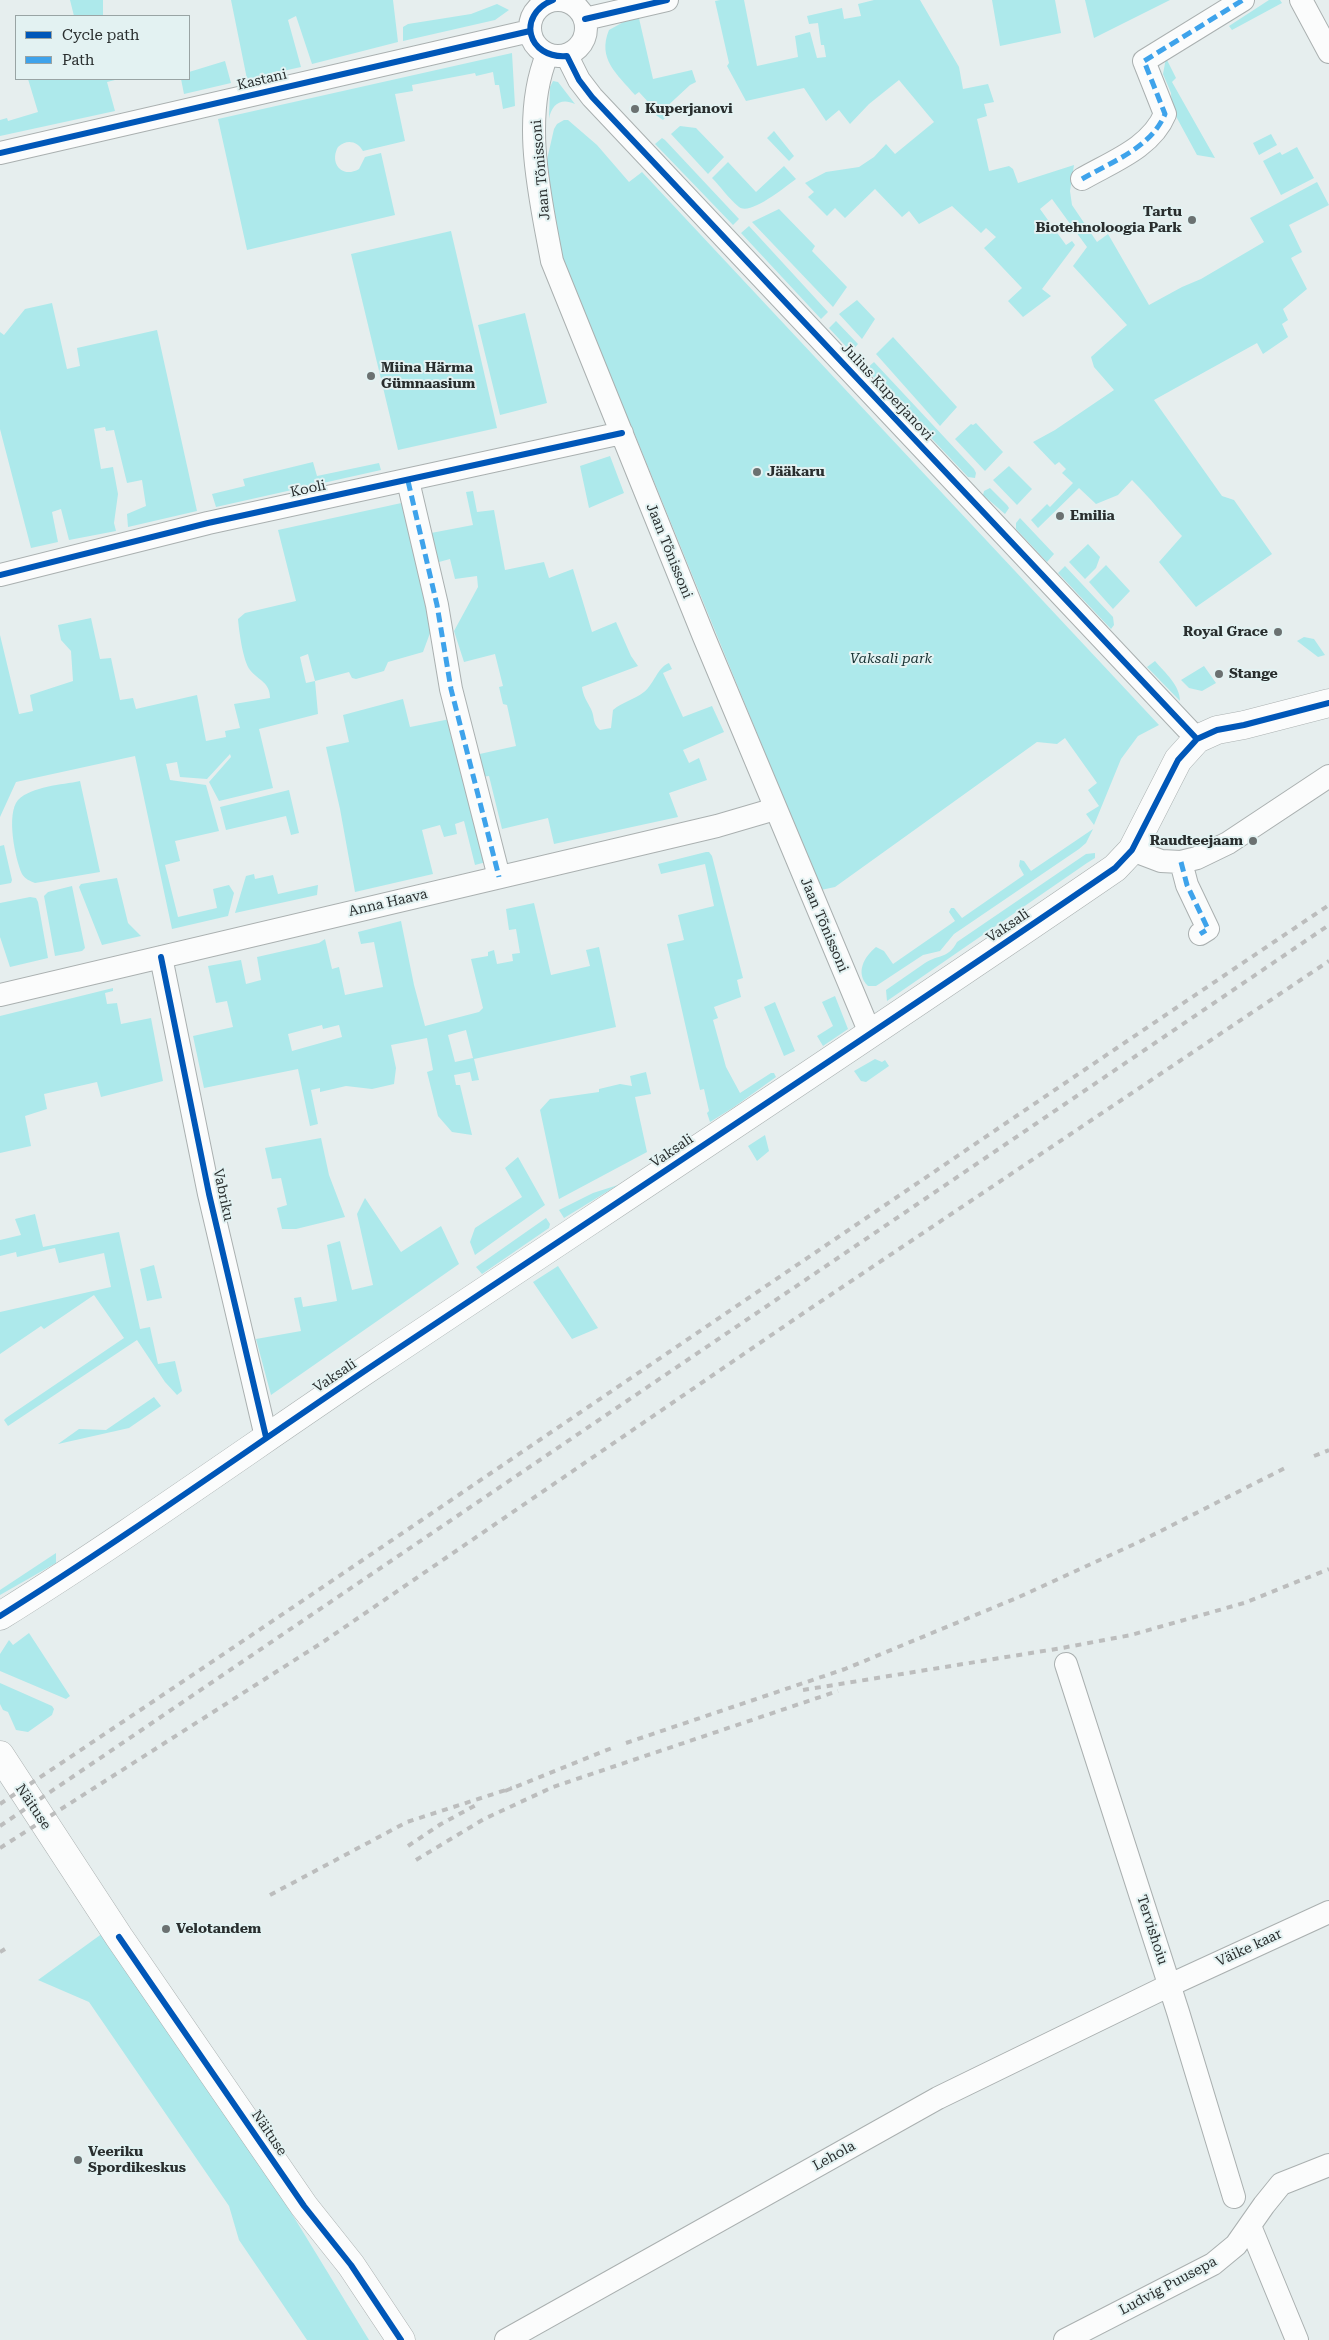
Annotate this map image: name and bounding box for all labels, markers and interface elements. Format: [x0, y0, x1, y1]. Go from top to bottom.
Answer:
legend [15, 15, 190, 80]
text: Cycle path [62, 26, 139, 44]
text: Path [62, 51, 95, 69]
street label: Kastani [236, 66, 288, 94]
place label: Kuperjanovi [645, 101, 733, 117]
marker: Kuperjanovi [629, 103, 641, 115]
street label: Jaan Tõnissoni [528, 119, 554, 221]
place label: Tartu Biotehnoloogia Park [1035, 204, 1182, 236]
marker: Tartu Biotehnoloogia Park [1186, 214, 1198, 226]
street label: Julius Kuperjanovi [838, 340, 936, 444]
place label: Miina Härma Gümnaasium [381, 360, 475, 392]
marker: Miina Härma Gümnaasium [365, 370, 377, 382]
place label: Jääkaru [767, 464, 825, 480]
marker: Jääkaru [751, 466, 763, 478]
street label: Kooli [289, 477, 327, 501]
street label: Jaan Tõnissoni [642, 501, 696, 601]
place label: Emilia [1070, 508, 1115, 524]
marker: Emilia [1054, 510, 1066, 522]
place label: Royal Grace [1183, 624, 1268, 640]
marker: Royal Grace [1272, 626, 1284, 638]
park label: Vaksali park [850, 651, 932, 667]
place label: Stange [1229, 666, 1278, 682]
marker: Stange [1213, 668, 1225, 680]
place label: Raudteejaam [1150, 833, 1243, 849]
marker: Raudteejaam [1247, 835, 1259, 847]
street label: Jaan Tõnissoni [797, 875, 851, 975]
street label: Anna Haava [347, 886, 429, 920]
street label: Vaksali [983, 906, 1033, 946]
street label: Vaksali [647, 1131, 697, 1171]
street label: Vabriku [209, 1167, 237, 1223]
street label: Vaksali [310, 1356, 360, 1396]
street label: Näituse [12, 1781, 54, 1833]
street label: Tervishoiu [1133, 1893, 1171, 1967]
place label: Velotandem [176, 1921, 261, 1937]
marker: Velotandem [160, 1923, 172, 1935]
street label: Väike kaar [1214, 1926, 1284, 1970]
street label: Näituse [248, 2107, 290, 2159]
street label: Lehola [810, 2138, 858, 2174]
place label: Veeriku Spordikeskus [88, 2144, 186, 2176]
marker: Veeriku Spordikeskus [72, 2154, 84, 2166]
street label: Ludvig Puusepa [1116, 2253, 1220, 2319]

